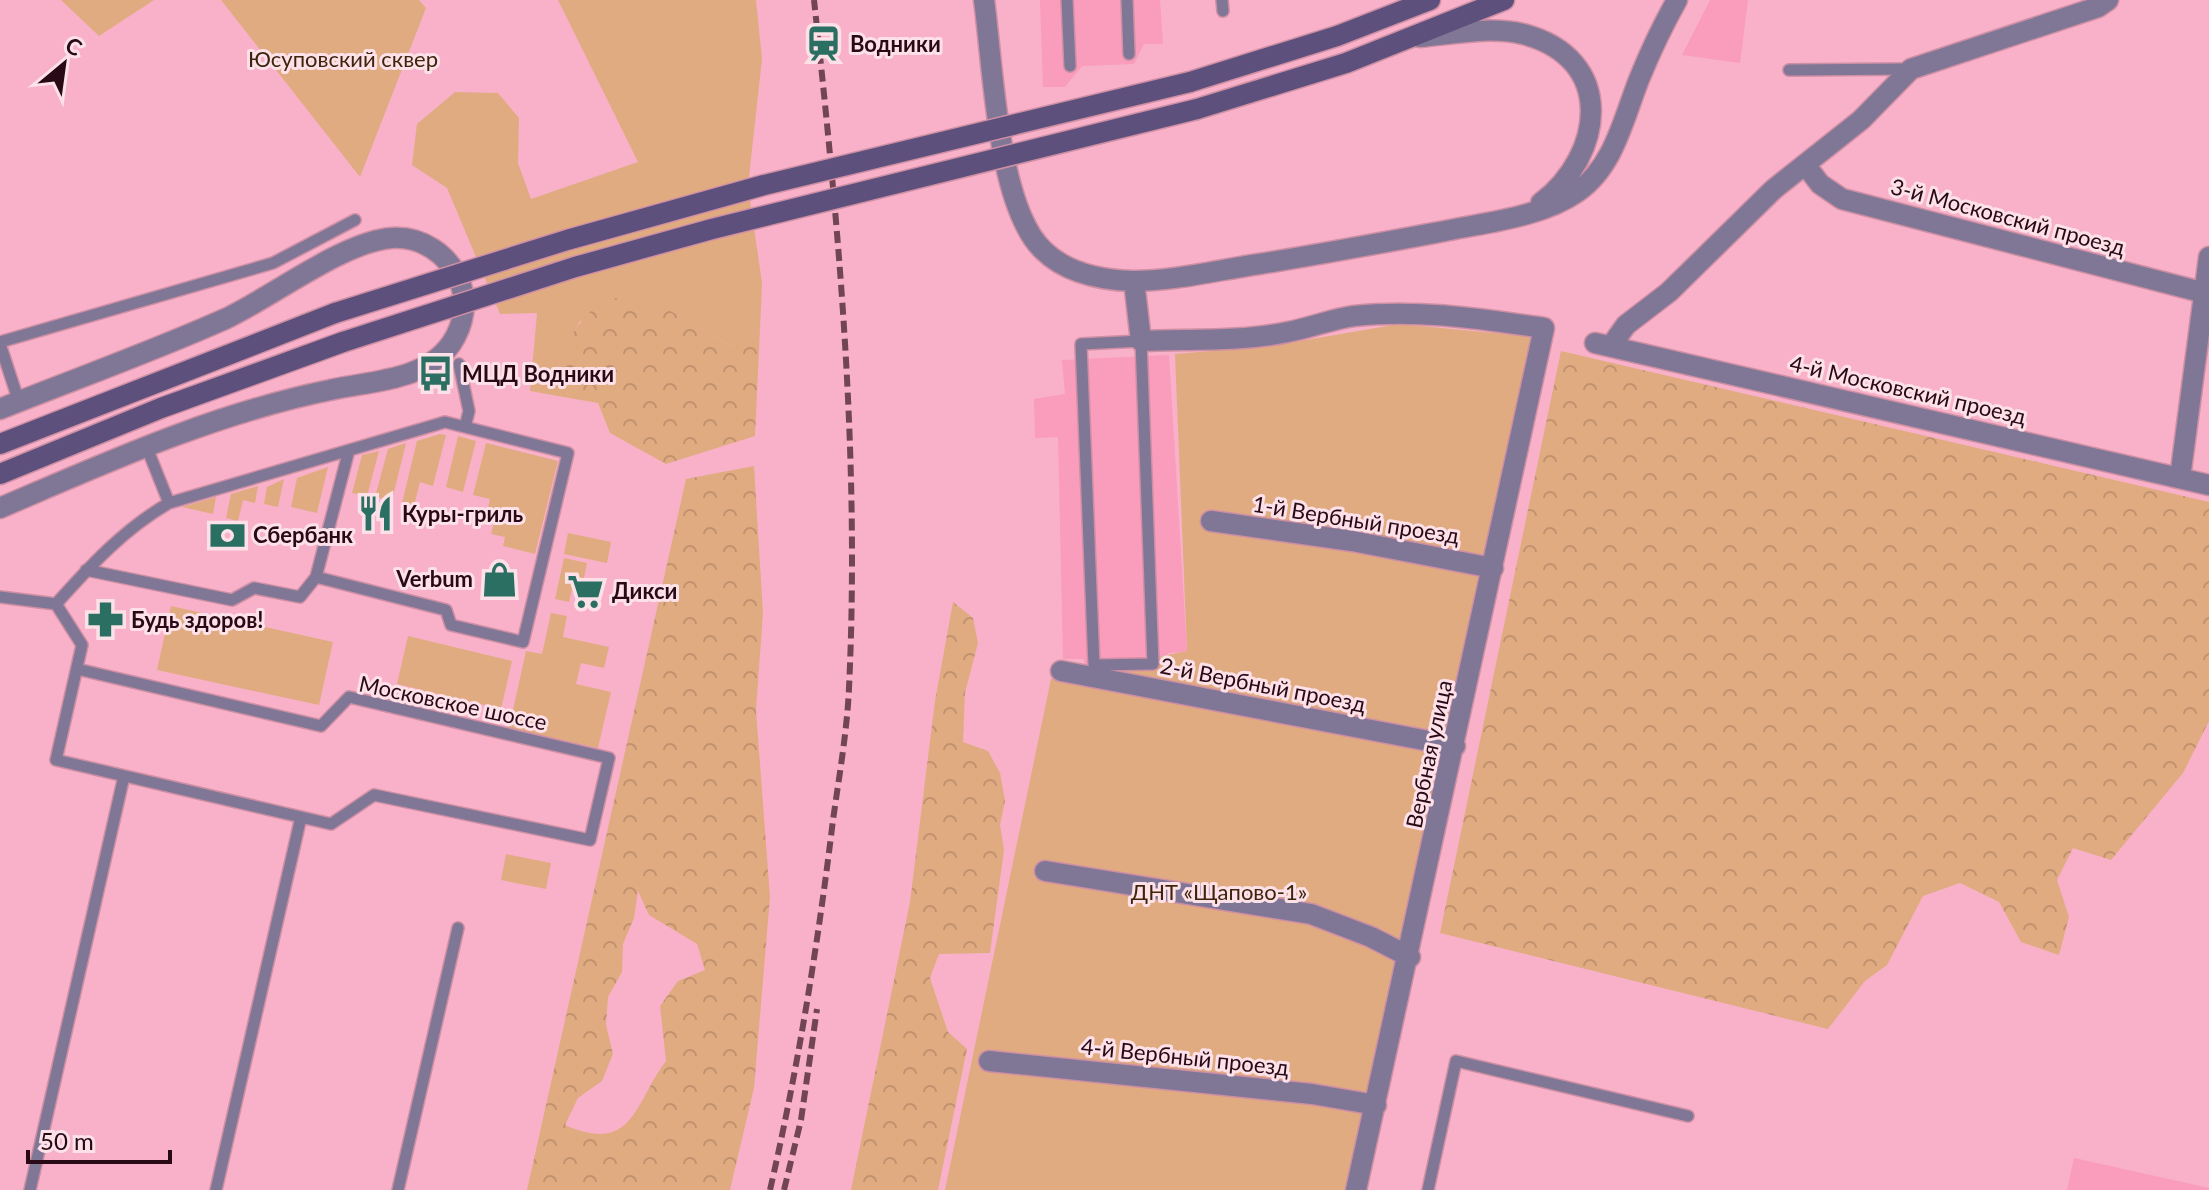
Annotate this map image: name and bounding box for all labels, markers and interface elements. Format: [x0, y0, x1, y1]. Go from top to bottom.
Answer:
north arrow [24, 24, 104, 104]
station icon: Водники [805, 25, 843, 63]
place label: Водники [850, 30, 941, 57]
text: С [61, 31, 87, 62]
park label: Юсуповский сквер [248, 45, 438, 72]
street label: 3-й Московский проезд [1888, 172, 2129, 261]
street label: 4-й Московский проезд [1787, 349, 2029, 430]
bus stop icon: МЦД Водники [417, 355, 455, 393]
place label: МЦД Водники [462, 360, 614, 387]
street label: 1-й Вербный проезд [1251, 490, 1462, 549]
restaurant icon: Куры-гриль [357, 495, 395, 533]
place label: Куры-гриль [402, 500, 523, 527]
bank icon: Сбербанк [208, 516, 246, 554]
place label: Сбербанк [253, 521, 353, 548]
shop icon: Verbum [480, 560, 518, 598]
place label: Verbum [395, 565, 473, 592]
supermarket icon: Дикси [567, 572, 605, 610]
place label: Дикси [612, 577, 677, 604]
pharmacy icon: Будь здоров! [86, 601, 124, 639]
place label: Будь здоров! [131, 606, 263, 633]
street label: 2-й Вербный проезд [1158, 651, 1369, 718]
street label: Московское шоссе [357, 669, 550, 736]
street label: Вербная улица [1400, 677, 1457, 830]
park label: ДНТ «Щапово-1» [1131, 878, 1307, 905]
street label: 4-й Вербный проезд [1080, 1032, 1291, 1081]
scale bar [28, 1114, 170, 1164]
text: 50 m [40, 1126, 94, 1155]

